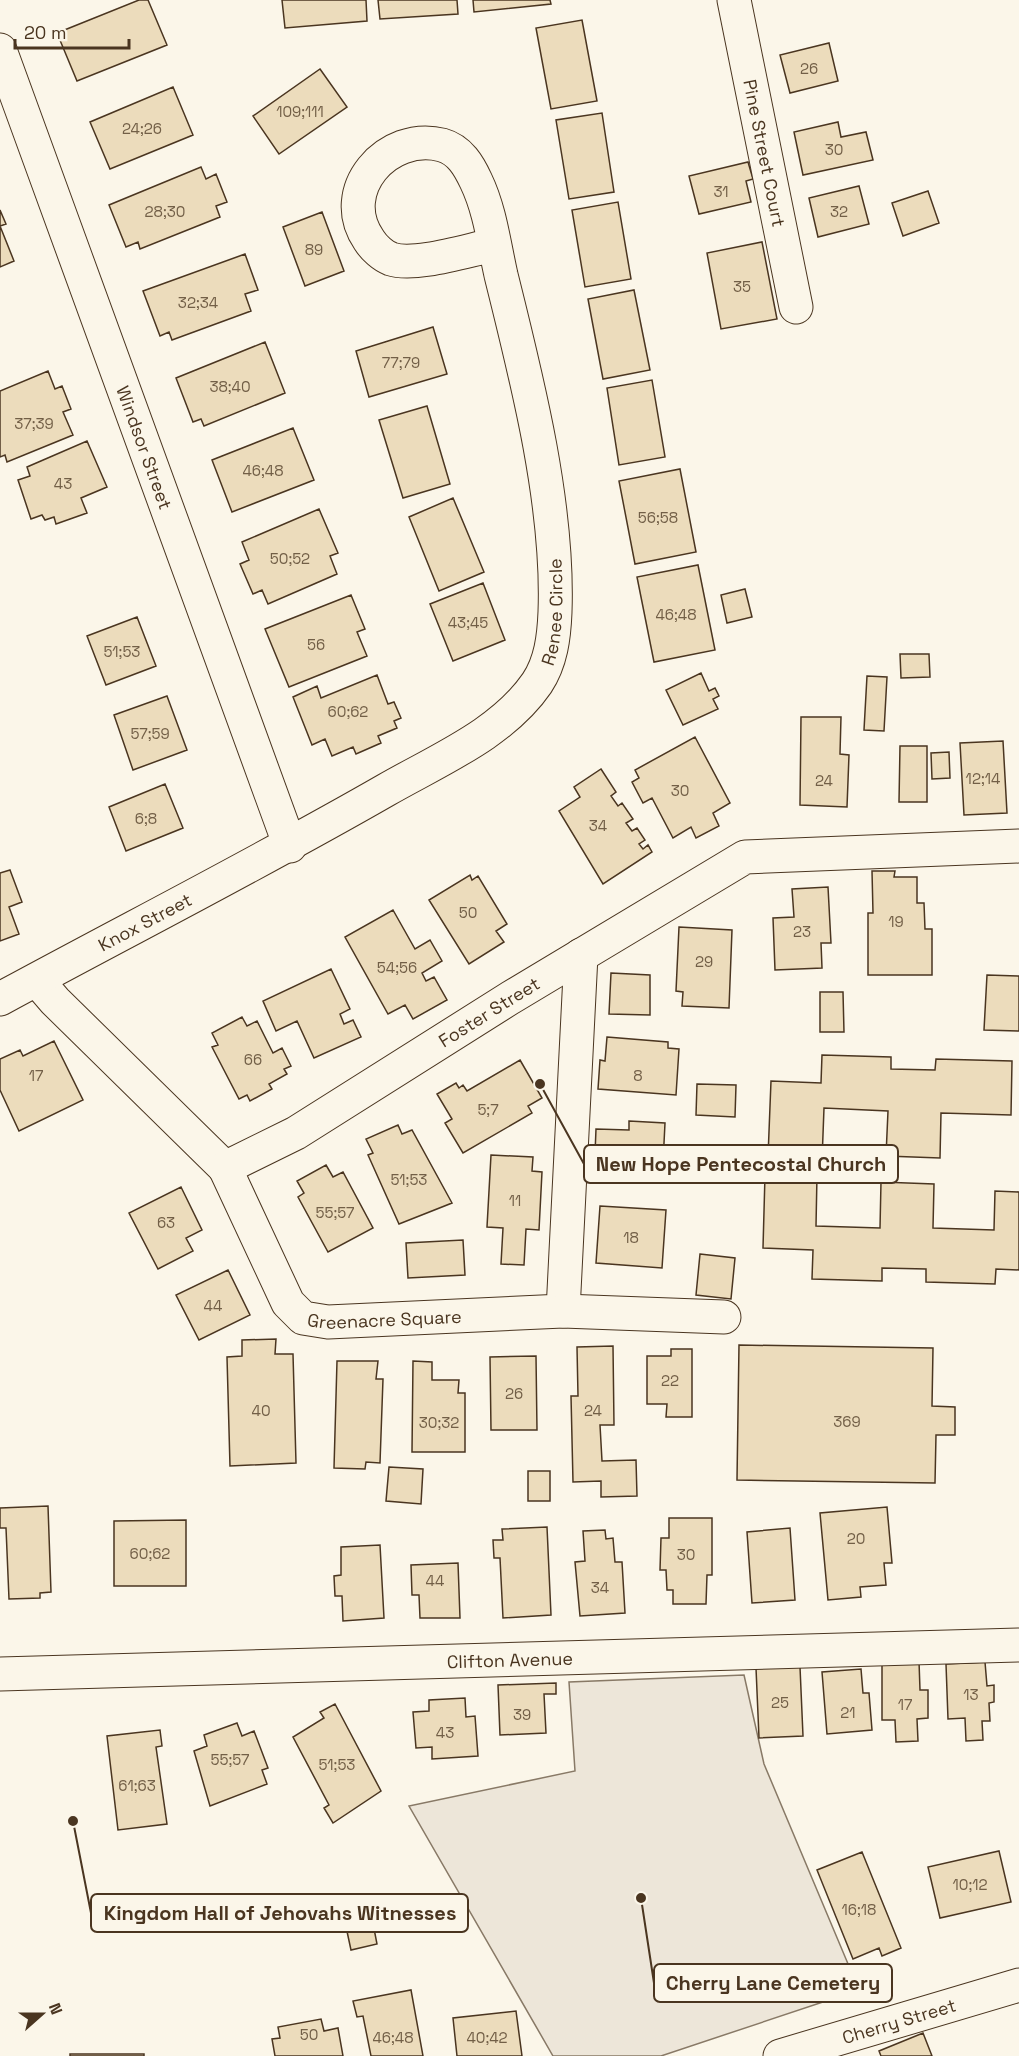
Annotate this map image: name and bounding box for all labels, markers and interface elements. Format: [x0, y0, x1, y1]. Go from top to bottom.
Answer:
scale bar [15, 12, 129, 50]
text: 20 m [24, 21, 67, 44]
house number: 26 [800, 59, 818, 78]
street label: Pine Street Court [739, 77, 791, 229]
house number: 109;111 [276, 102, 324, 121]
house number: 24;26 [122, 119, 162, 138]
house number: 30 [825, 140, 843, 159]
house number: 31 [713, 182, 729, 201]
house number: 28;30 [145, 202, 185, 221]
house number: 32 [830, 202, 848, 221]
house number: 89 [305, 240, 323, 259]
house number: 35 [733, 277, 751, 296]
house number: 32;34 [178, 293, 218, 312]
house number: 77;79 [382, 353, 420, 372]
house number: 38;40 [209, 377, 251, 396]
street label: Windsor Street [112, 382, 178, 512]
house number: 37;39 [14, 414, 54, 433]
house number: 46;48 [242, 461, 284, 480]
house number: 43 [54, 474, 72, 493]
house number: 56;58 [638, 508, 678, 527]
house number: 50;52 [270, 549, 310, 568]
street label: Renee Circle [535, 558, 567, 668]
house number: 46;48 [655, 605, 697, 624]
house number: 43;45 [448, 613, 488, 632]
house number: 56 [307, 635, 325, 654]
house number: 51;53 [104, 642, 140, 661]
house number: 60;62 [328, 702, 368, 721]
house number: 57;59 [130, 724, 170, 743]
house number: 12;14 [966, 769, 1000, 788]
house number: 24 [815, 771, 833, 790]
house number: 30 [671, 781, 689, 800]
house number: 6;8 [135, 809, 157, 828]
house number: 34 [589, 816, 607, 835]
street label: Knox Street [94, 887, 196, 956]
house number: 50 [459, 903, 477, 922]
house number: 19 [888, 912, 904, 931]
house number: 23 [793, 922, 811, 941]
house number: 29 [695, 952, 713, 971]
house number: 54;56 [377, 958, 417, 977]
street label: Foster Street [434, 971, 544, 1052]
house number: 66 [244, 1050, 262, 1069]
house number: 17 [29, 1066, 43, 1085]
house number: 8 [633, 1066, 643, 1085]
house number: 5;7 [477, 1100, 499, 1119]
callout: New Hope Pentecostal Church [584, 1145, 898, 1183]
text: New Hope Pentecostal Church [596, 1151, 886, 1177]
house number: 51;53 [391, 1170, 427, 1189]
house number: 11 [509, 1191, 521, 1210]
house number: 55;57 [315, 1203, 355, 1222]
house number: 63 [157, 1213, 175, 1232]
house number: 18 [623, 1228, 639, 1247]
house number: 44 [204, 1296, 222, 1315]
street label: Greenacre Square [306, 1304, 462, 1334]
house number: 22 [661, 1371, 679, 1390]
house number: 26 [505, 1384, 523, 1403]
house number: 40 [252, 1401, 271, 1420]
house number: 24 [584, 1401, 602, 1420]
house number: 369 [833, 1412, 861, 1431]
house number: 30;32 [419, 1413, 459, 1432]
house number: 20 [847, 1529, 865, 1548]
house number: 60;62 [130, 1544, 170, 1563]
house number: 30 [677, 1545, 695, 1564]
house number: 44 [426, 1571, 444, 1590]
house number: 34 [591, 1578, 609, 1597]
street label: Clifton Avenue [446, 1646, 573, 1673]
house number: 13 [963, 1685, 979, 1704]
house number: 25 [771, 1693, 789, 1712]
house number: 17 [898, 1695, 912, 1714]
house number: 21 [840, 1703, 856, 1722]
house number: 39 [513, 1705, 531, 1724]
house number: 43 [436, 1723, 454, 1742]
house number: 55;57 [210, 1750, 250, 1769]
house number: 51;53 [319, 1755, 355, 1774]
house number: 61;63 [118, 1776, 156, 1795]
house number: 10;12 [953, 1875, 988, 1894]
callout: Kingdom Hall of Jehovahs Witnesses [91, 1894, 468, 1932]
text: Kingdom Hall of Jehovahs Witnesses [104, 1900, 456, 1926]
house number: 16;18 [842, 1900, 876, 1919]
callout: Cherry Lane Cemetery [654, 1964, 892, 2002]
text: Cherry Lane Cemetery [666, 1970, 880, 1996]
north arrow [12, 1984, 72, 2044]
street label: Cherry Street [839, 1993, 958, 2048]
text: N [44, 2000, 67, 2018]
house number: 50 [300, 2025, 318, 2044]
house number: 46;48 [372, 2028, 414, 2047]
house number: 40;42 [466, 2028, 508, 2047]

